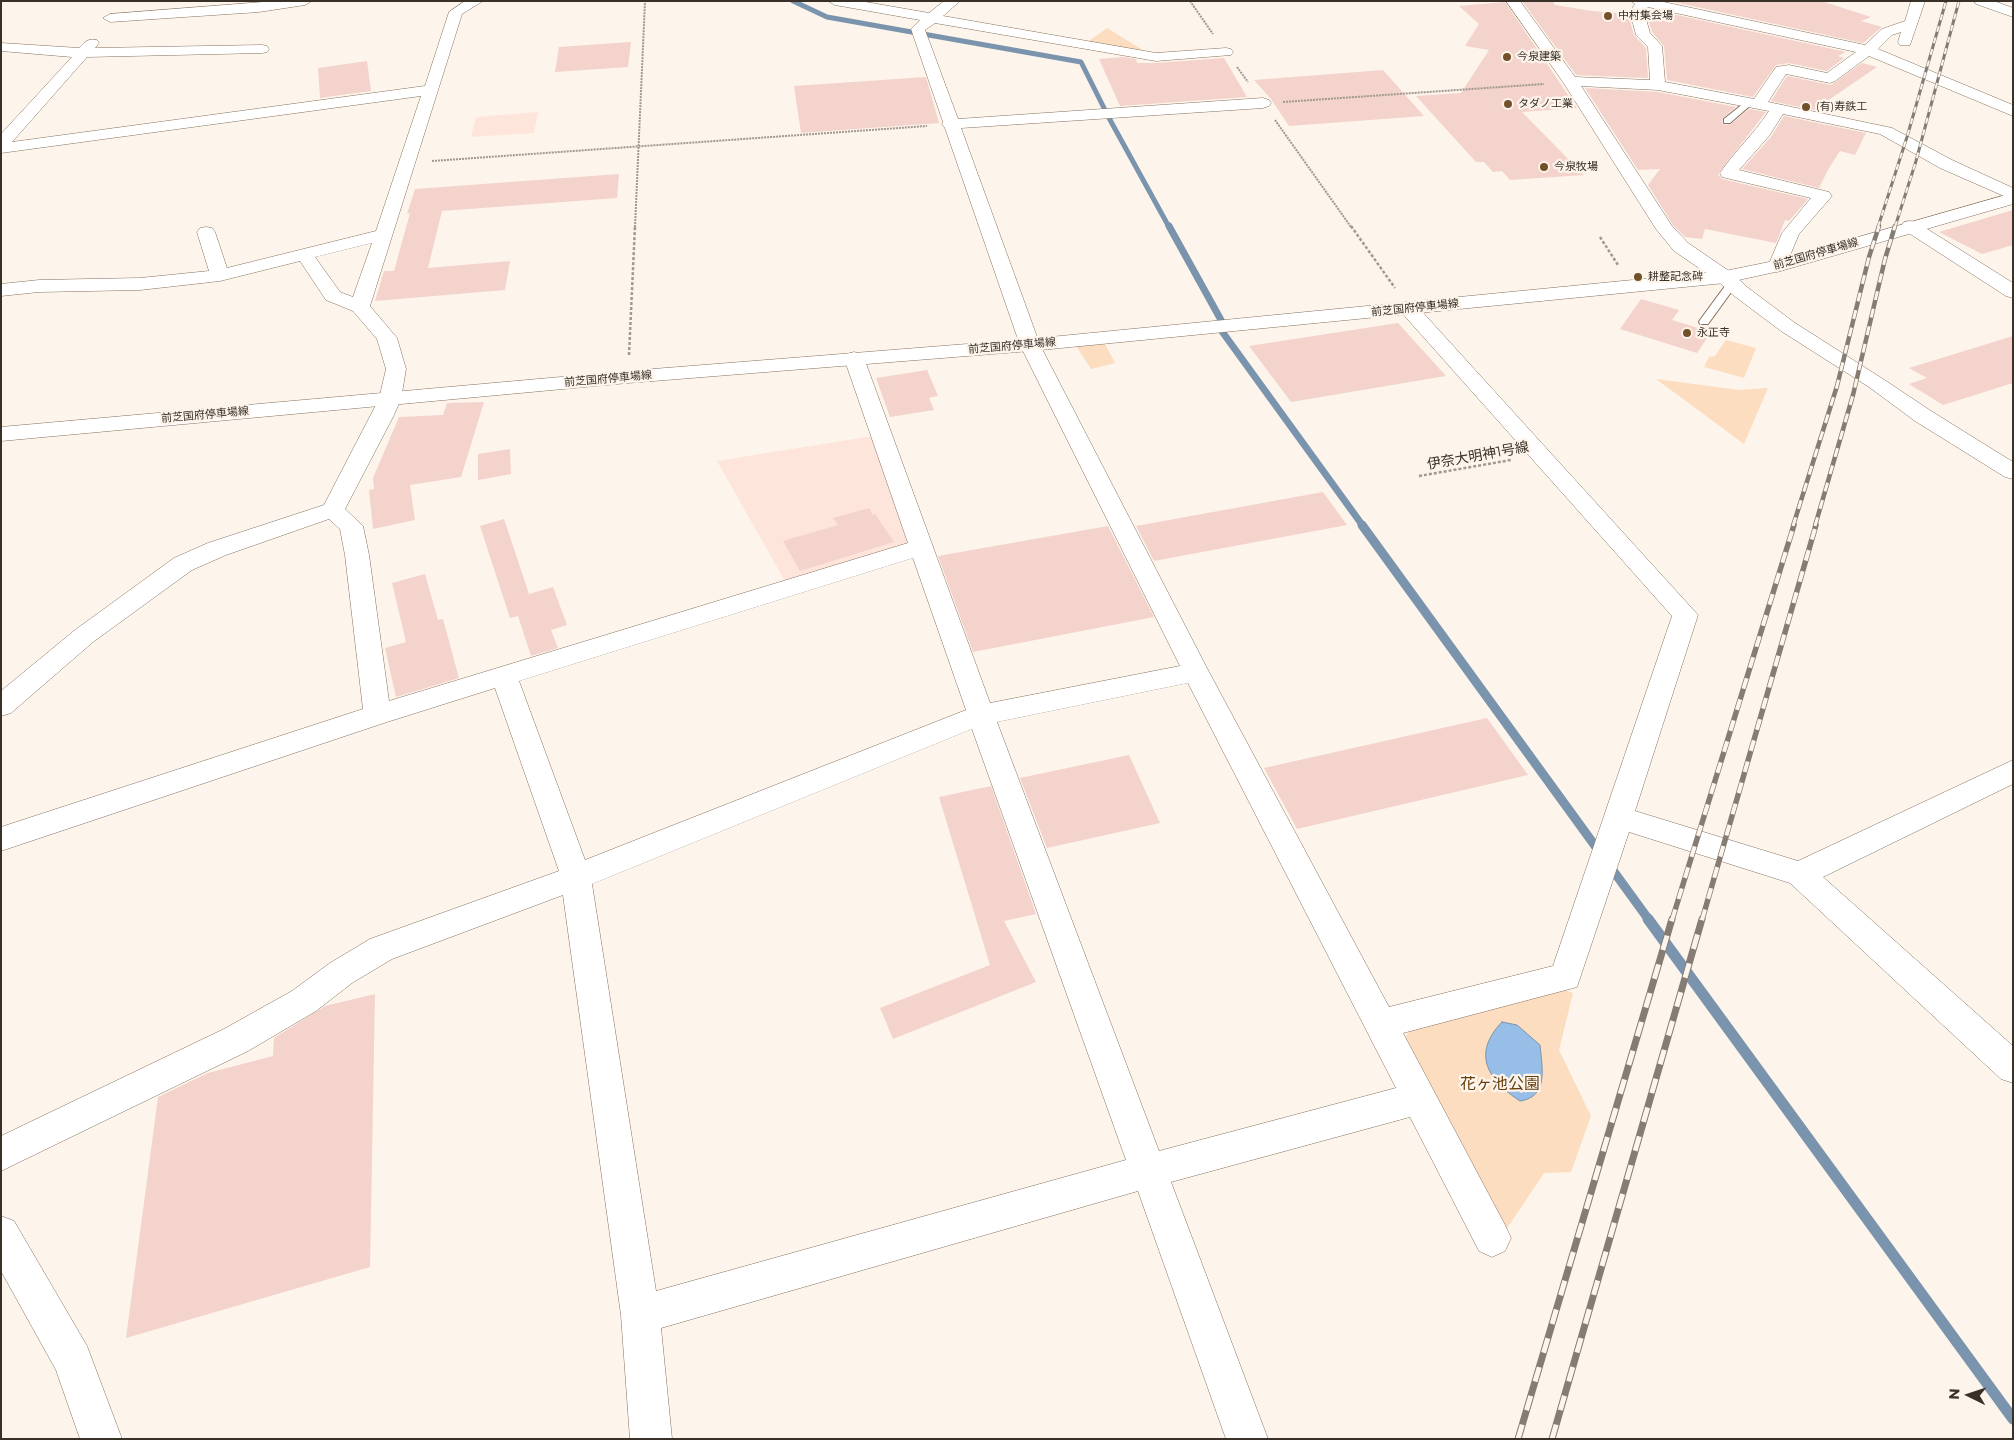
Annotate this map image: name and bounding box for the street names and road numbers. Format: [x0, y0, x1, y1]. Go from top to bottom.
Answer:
street label: 前芝国府停車場線 [1772, 236, 1860, 272]
street label: 前芝国府停車場線 [1371, 297, 1459, 319]
street label: 前芝国府停車場線 [968, 336, 1056, 356]
street label: 前芝国府停車場線 [564, 369, 652, 389]
street label: 前芝国府停車場線 [161, 405, 249, 425]
street label: 伊奈大明神1号線 [1426, 439, 1530, 473]

